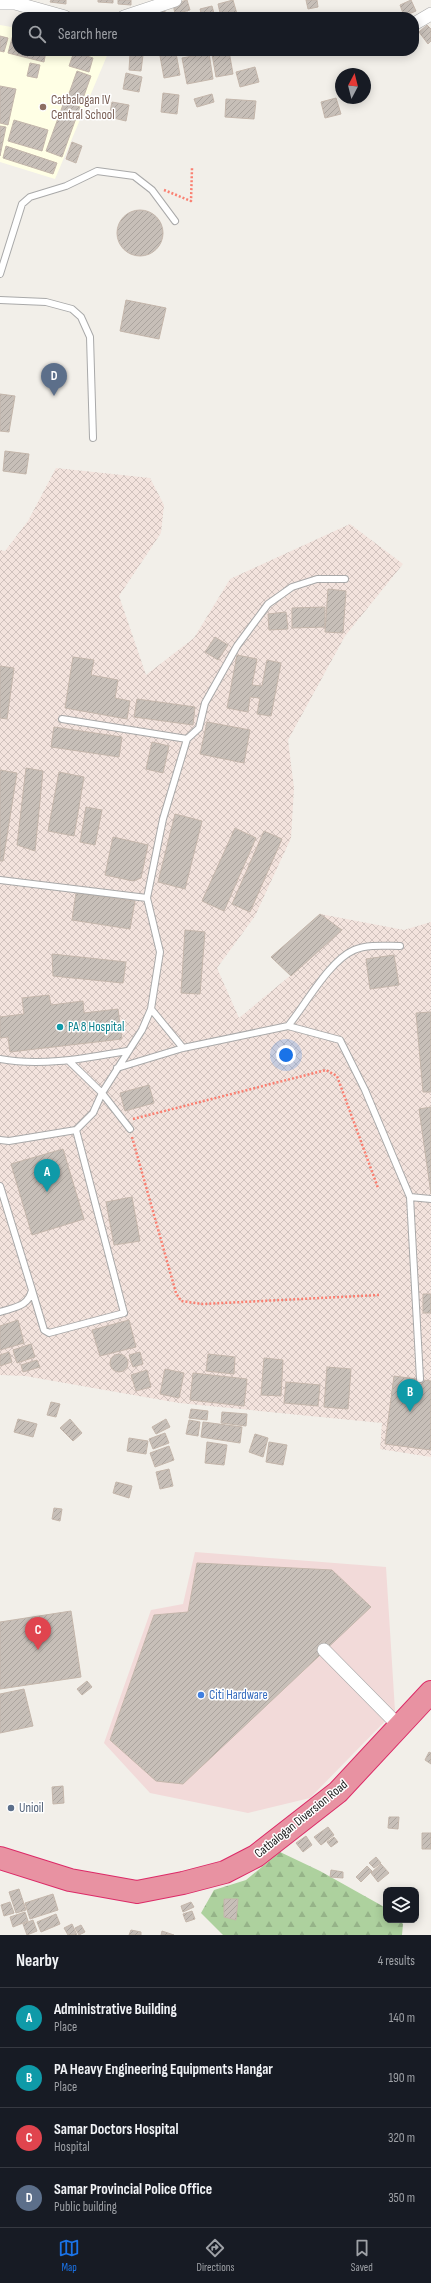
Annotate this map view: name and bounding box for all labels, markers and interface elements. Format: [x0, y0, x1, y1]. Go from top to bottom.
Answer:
search box [12, 12, 419, 56]
icon: search [26, 23, 48, 45]
text: Search here [58, 25, 118, 44]
north arrow [335, 68, 371, 104]
place label: Catbalogan IV Central School [51, 92, 115, 123]
marker: Catbalogan IV Central School [38, 102, 48, 112]
pin: D [41, 363, 67, 396]
place label: PA 8 Hospital [68, 1019, 124, 1035]
marker: PA 8 Hospital [55, 1022, 65, 1032]
your location [276, 1045, 296, 1065]
pin: A [34, 1159, 60, 1192]
pin: B [397, 1379, 423, 1412]
pin: C [25, 1617, 51, 1650]
place label: Citi Hardware [209, 1687, 268, 1703]
marker: Citi Hardware [196, 1690, 206, 1700]
street label: Catbalogan Diversion Road [251, 1777, 351, 1861]
place label: Unioil [19, 1800, 44, 1816]
marker: Unioil [6, 1803, 16, 1813]
map controls [383, 1887, 419, 1923]
button: layers [383, 1887, 419, 1923]
text: Nearby [16, 1951, 59, 1971]
text: 4 results [378, 1953, 415, 1969]
text: Administrative Building [54, 2000, 177, 2019]
text: A [26, 2010, 32, 2026]
text: 140 m [389, 2010, 415, 2026]
text: Place [54, 2019, 77, 2035]
text: PA Heavy Engineering Equipments Hangar [54, 2060, 273, 2079]
text: B [26, 2070, 32, 2086]
text: 190 m [388, 2070, 415, 2086]
text: Place [54, 2079, 77, 2095]
text: Samar Doctors Hospital [54, 2120, 179, 2139]
text: C [26, 2130, 32, 2146]
text: 320 m [388, 2130, 415, 2146]
text: Hospital [54, 2139, 90, 2155]
text: Samar Provincial Police Office [54, 2180, 212, 2199]
text: D [26, 2190, 32, 2206]
text: 350 m [388, 2190, 415, 2206]
text: Public building [54, 2199, 117, 2215]
tab: Map [58, 2237, 80, 2274]
tab: Directions [197, 2237, 234, 2274]
tab: Saved [351, 2237, 373, 2274]

